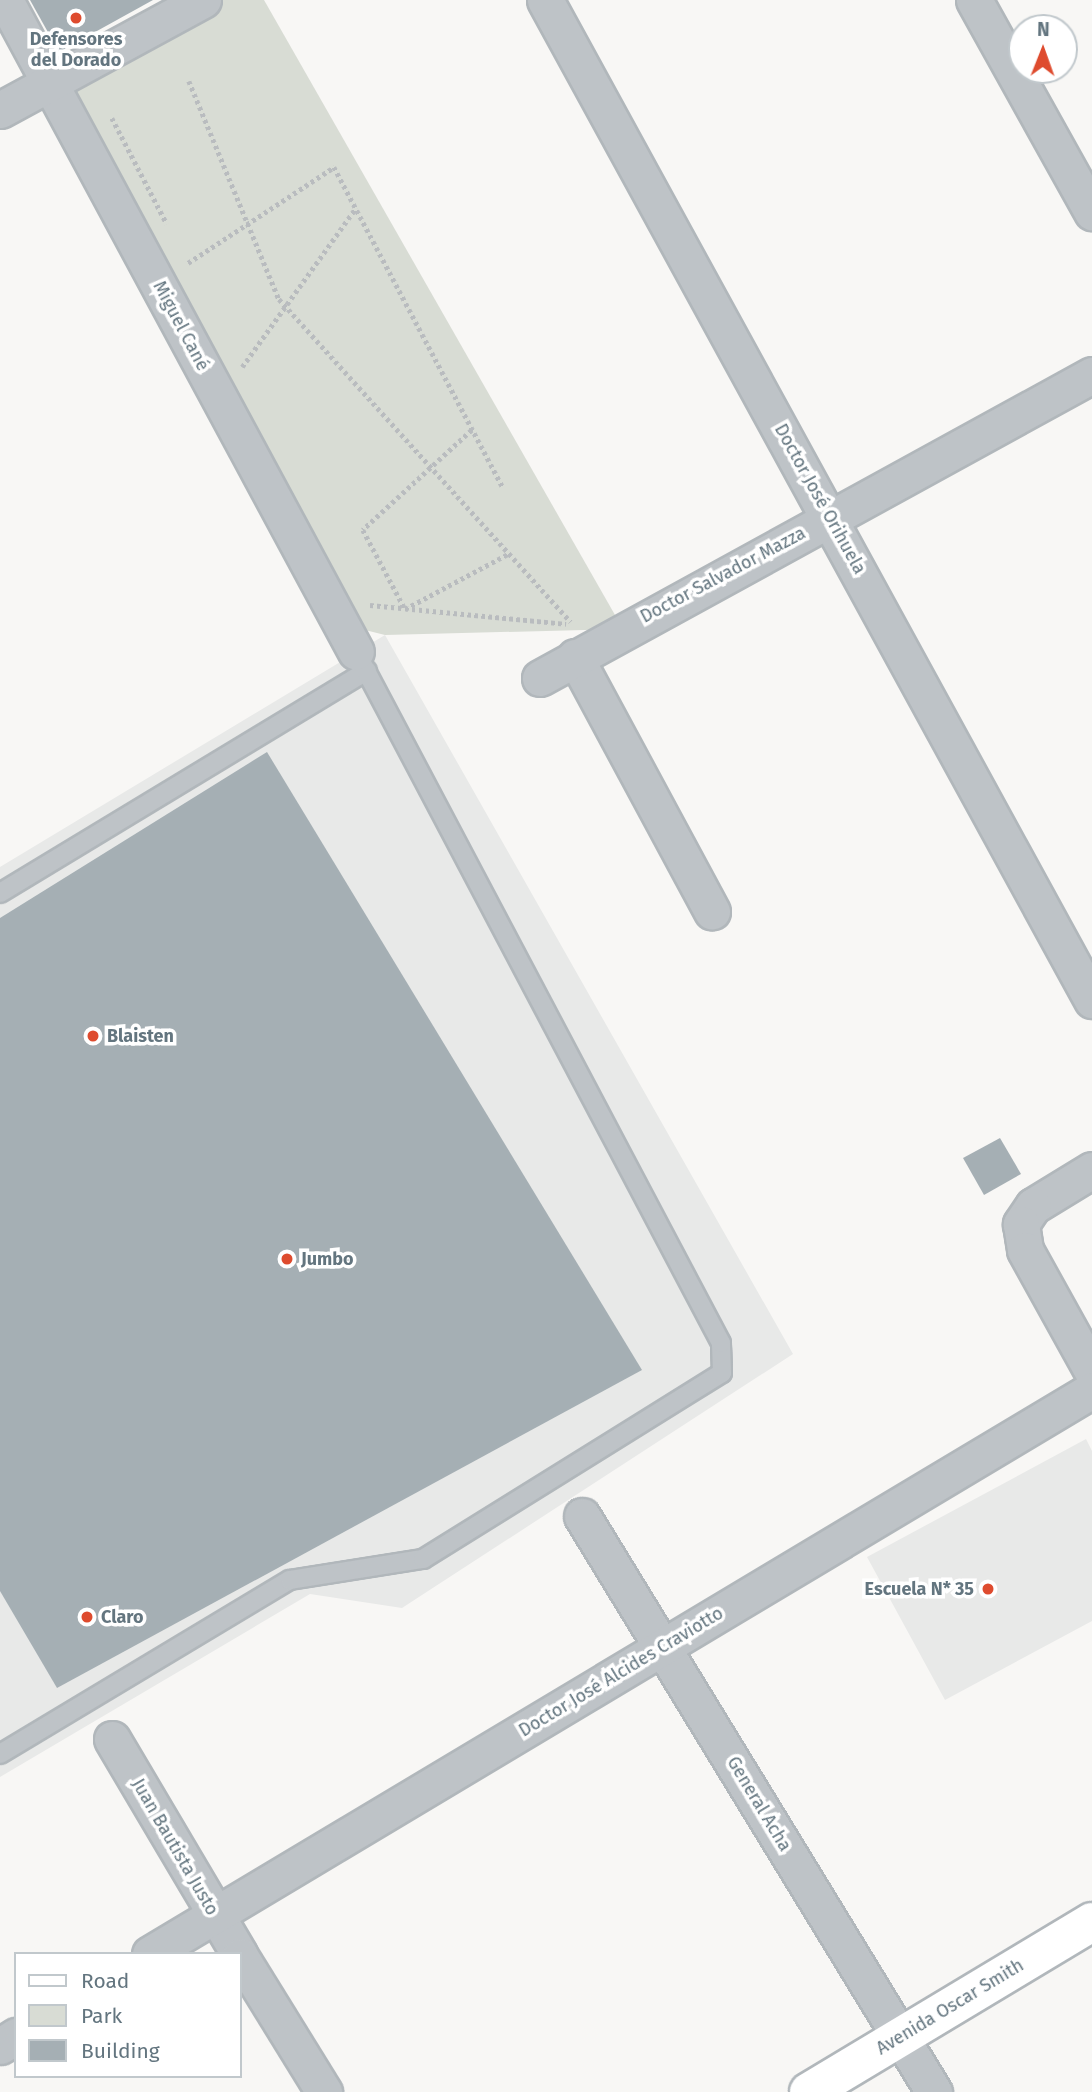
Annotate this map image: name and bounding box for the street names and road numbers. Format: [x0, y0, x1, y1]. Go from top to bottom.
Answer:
street label: Miguel Cané [148, 277, 214, 375]
street label: Doctor José Orihuela [770, 420, 870, 578]
street label: Doctor Salvador Mazza [637, 522, 809, 628]
street label: Doctor José Alcides Craviotto [515, 1602, 727, 1742]
street label: General Acha [722, 1753, 796, 1855]
street label: Juan Bautista Justo [127, 1775, 223, 1919]
street label: Avenida Oscar Smith [872, 1954, 1028, 2060]

